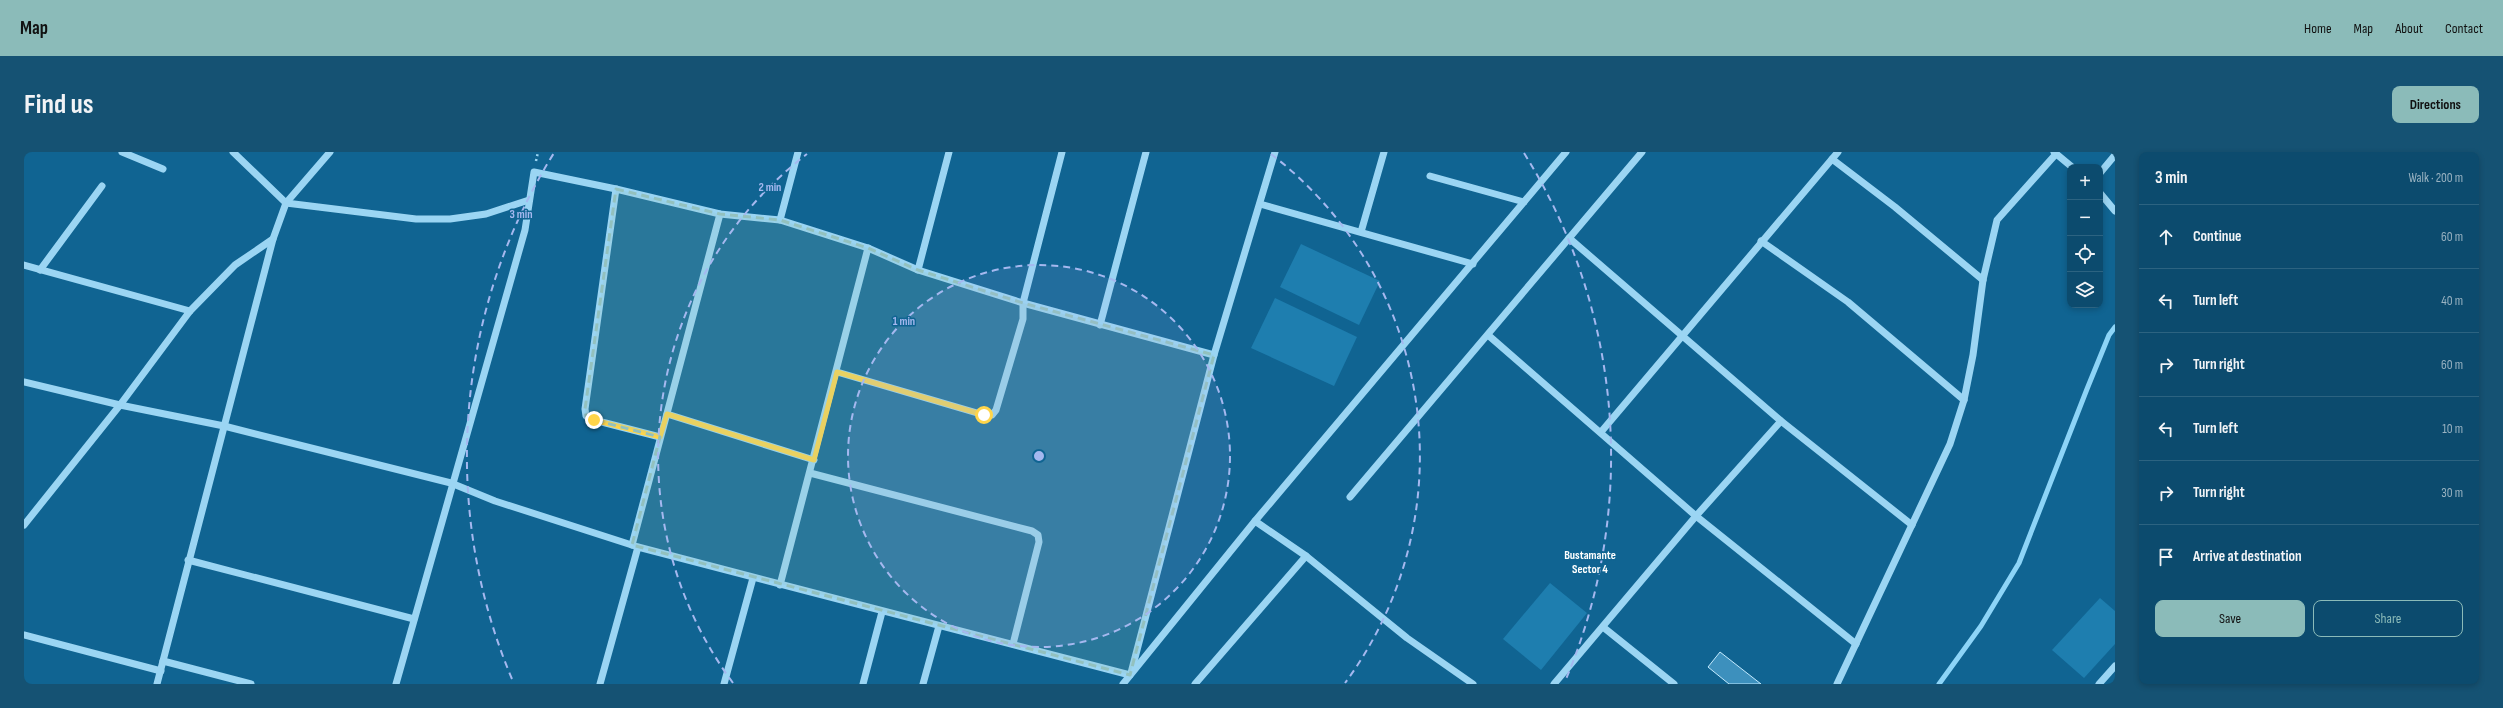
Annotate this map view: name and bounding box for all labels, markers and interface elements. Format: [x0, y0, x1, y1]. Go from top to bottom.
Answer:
text: Map [20, 17, 48, 40]
text: Home [2304, 20, 2332, 37]
text: Map [2354, 20, 2373, 37]
text: About [2395, 20, 2423, 37]
text: Contact [2445, 20, 2483, 37]
button: Directions [2392, 86, 2479, 123]
text: Find us [24, 88, 93, 121]
map controls [2067, 164, 2103, 308]
button: + [2067, 164, 2103, 200]
text: 3 min [2155, 168, 2188, 188]
text: Walk · 200 m [2408, 170, 2463, 186]
text: 2 min [759, 180, 781, 195]
button: − [2067, 200, 2103, 236]
text: 3 min [510, 207, 532, 222]
icon: ahead [2155, 226, 2177, 248]
text: Continue [2193, 227, 2242, 246]
text: 60 m [2441, 229, 2463, 245]
button: locate [2067, 236, 2103, 272]
button: layers [2067, 272, 2103, 308]
icon: left [2155, 290, 2177, 312]
text: Turn left [2193, 291, 2238, 310]
text: 40 m [2441, 293, 2463, 309]
text: 1 min [893, 314, 915, 329]
icon: right [2155, 354, 2177, 376]
text: Turn right [2193, 355, 2245, 374]
text: 60 m [2441, 357, 2463, 373]
route start [975, 406, 993, 424]
route end [585, 411, 603, 429]
icon: left [2155, 418, 2177, 440]
text: Turn left [2193, 419, 2238, 438]
text: 10 m [2442, 421, 2463, 437]
centre of rings [1032, 449, 1046, 463]
icon: right [2155, 482, 2177, 504]
text: Turn right [2193, 483, 2245, 502]
text: 30 m [2441, 485, 2463, 501]
icon: arrive [2155, 546, 2177, 568]
text: Arrive at destination [2193, 547, 2302, 566]
district label: Bustamante Sector 4 [1564, 548, 1616, 577]
button: Save [2155, 600, 2305, 637]
button: Share [2313, 600, 2463, 637]

